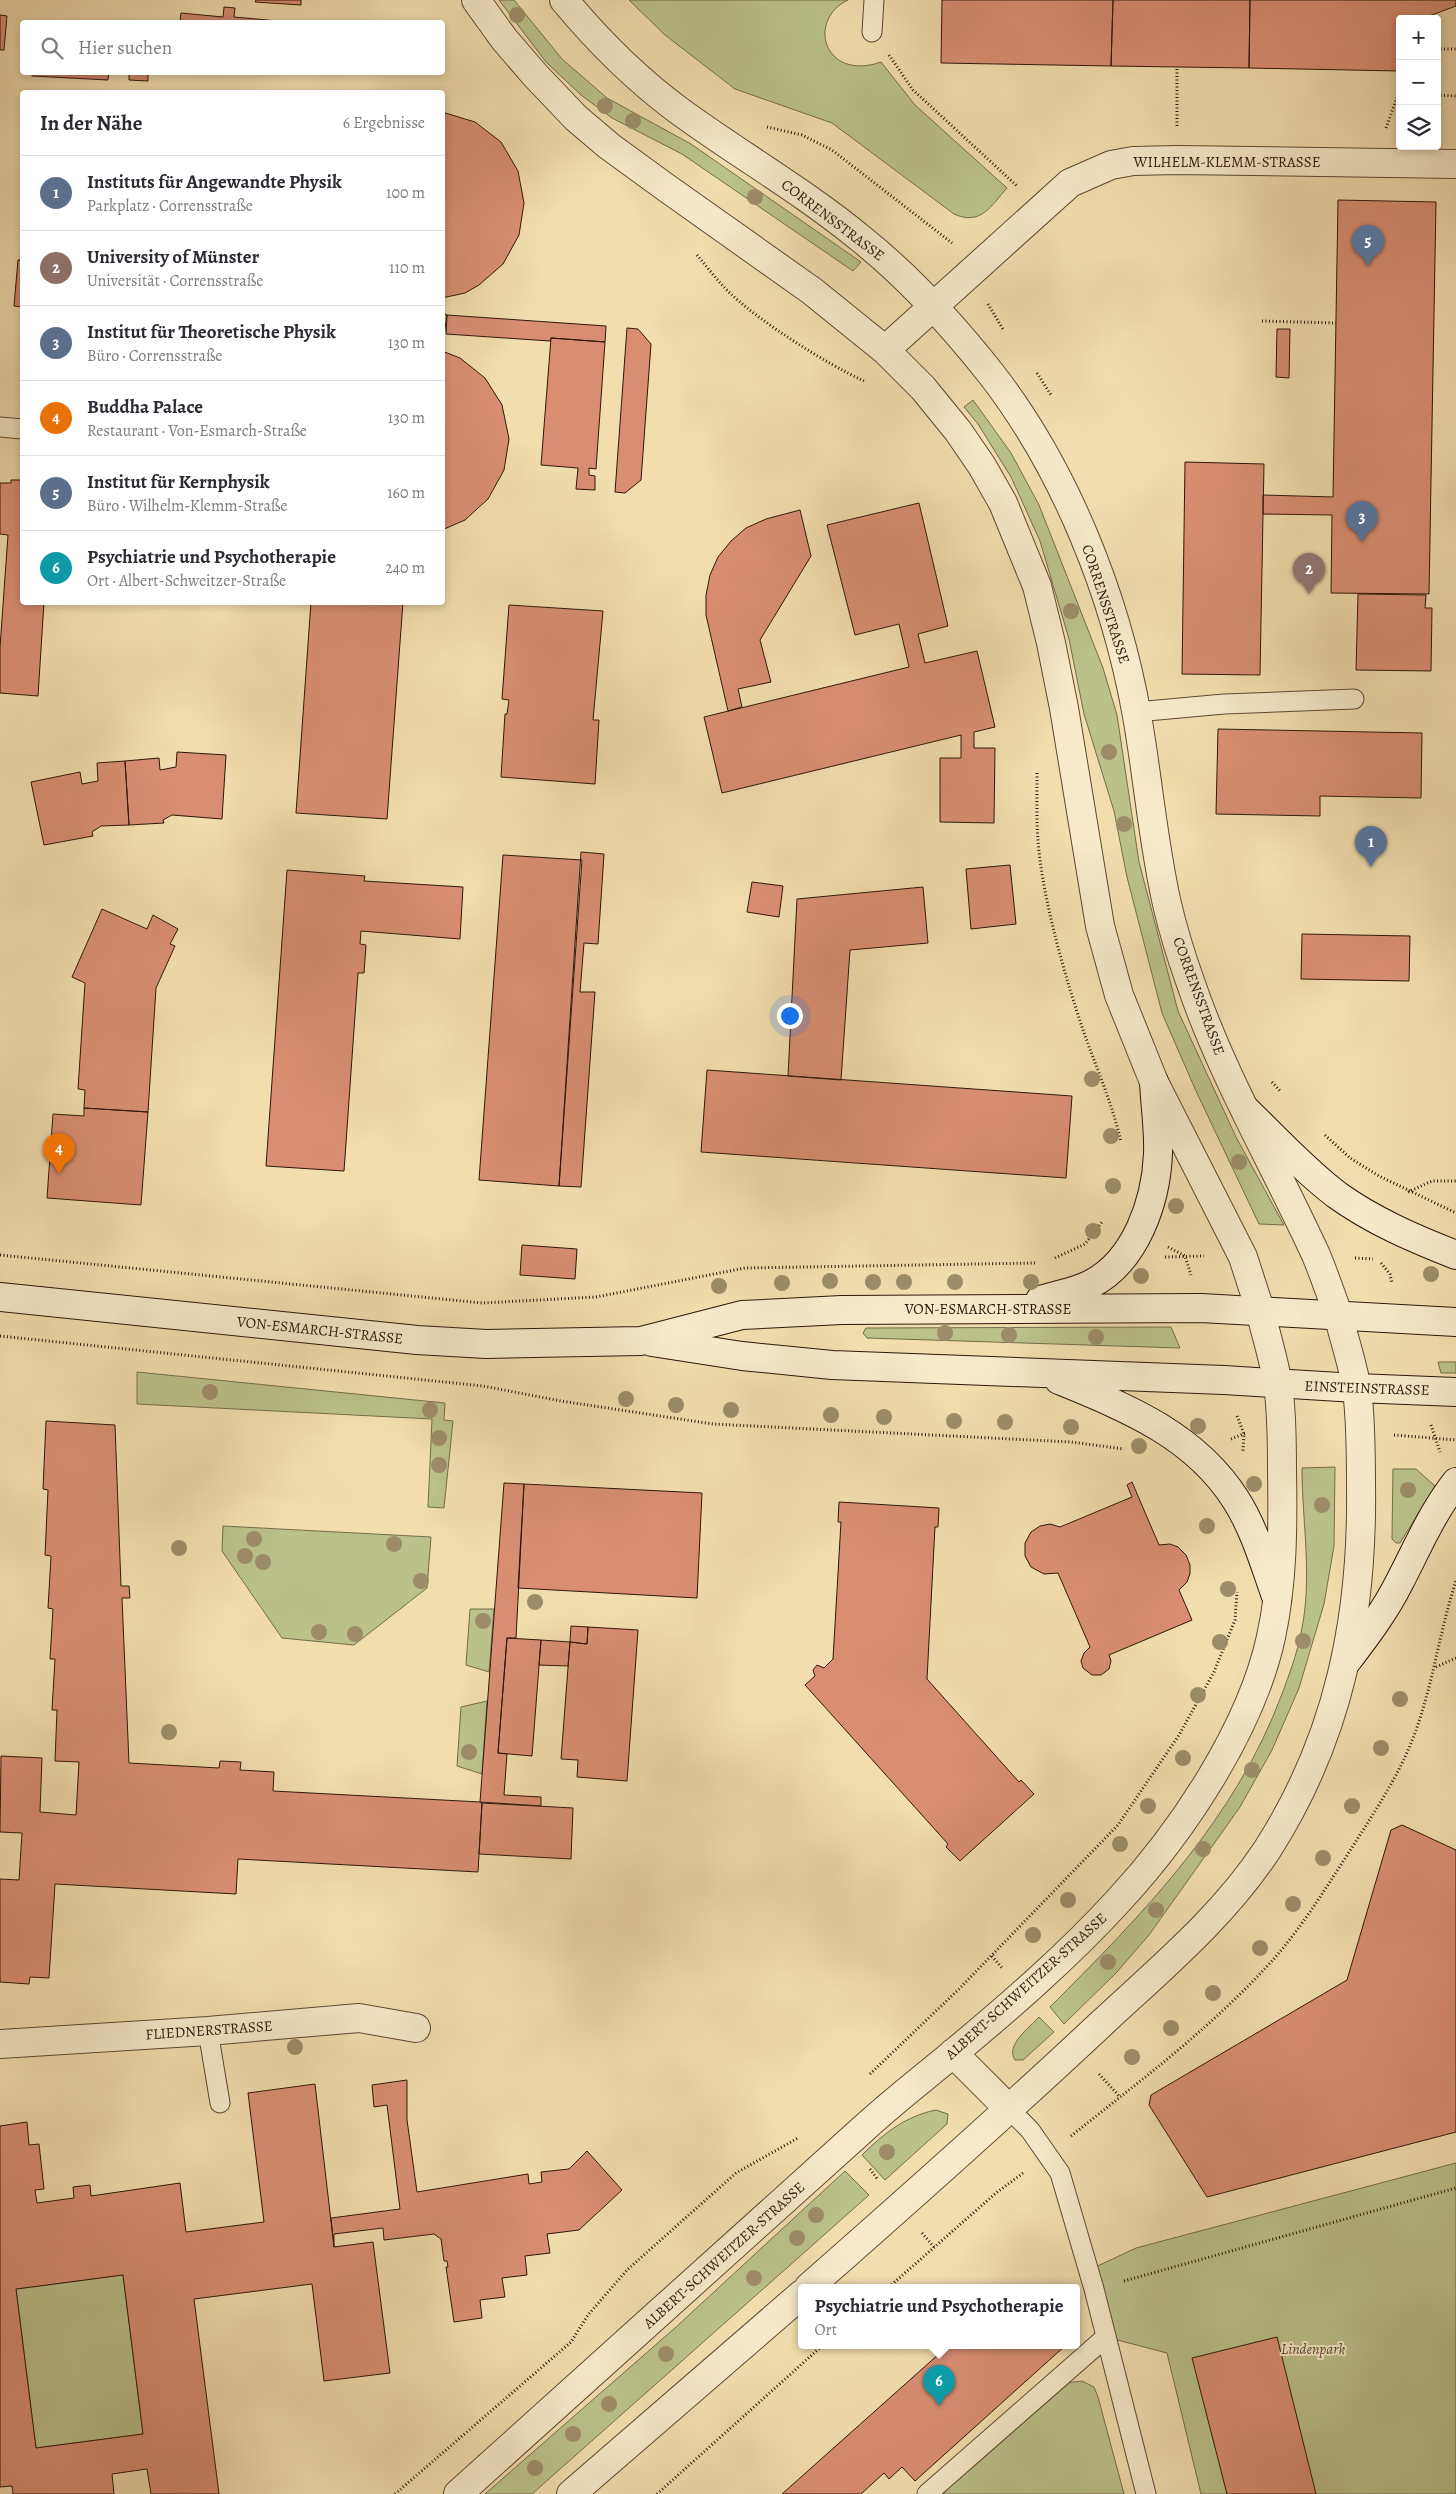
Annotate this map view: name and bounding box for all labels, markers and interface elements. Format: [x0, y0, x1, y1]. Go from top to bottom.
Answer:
map controls [1396, 15, 1441, 150]
button: + [1396, 15, 1441, 60]
search box [20, 20, 445, 75]
icon: search [38, 34, 66, 62]
text: Hier suchen [78, 35, 172, 61]
button: − [1396, 60, 1441, 105]
button: layers [1396, 105, 1441, 150]
text: In der Nähe [40, 109, 142, 137]
text: 6 Ergebnisse [343, 112, 425, 134]
street label: WILHELM-KLEMM-STRASSE [1132, 152, 1321, 172]
text: Instituts für Angewandte Physik [87, 169, 342, 195]
street label: CORRENSSTRASSE [777, 175, 889, 265]
text: 1 [53, 182, 59, 204]
text: 100 m [386, 182, 425, 204]
text: Parkplatz · Corrensstraße [87, 195, 253, 217]
pin: 5 [1352, 225, 1384, 266]
text: University of Münster [87, 244, 259, 270]
text: 2 [52, 257, 60, 279]
text: 110 m [389, 257, 425, 279]
text: Universität · Corrensstraße [87, 270, 263, 292]
text: Institut für Theoretische Physik [87, 319, 336, 345]
text: 3 [53, 332, 59, 354]
text: 130 m [388, 332, 425, 354]
text: Büro · Corrensstraße [87, 345, 223, 367]
text: Buddha Palace [87, 394, 203, 420]
text: 4 [52, 407, 60, 429]
text: 130 m [388, 407, 425, 429]
text: Restaurant · Von-Esmarch-Straße [87, 420, 307, 442]
text: Institut für Kernphysik [87, 469, 270, 495]
text: 5 [53, 482, 59, 504]
text: 160 m [387, 482, 425, 504]
text: Büro · Wilhelm-Klemm-Straße [87, 495, 288, 517]
pin: 3 [1346, 501, 1378, 542]
street label: CORRENSSTRASSE [1077, 542, 1135, 666]
text: Psychiatrie und Psychotherapie [87, 544, 336, 570]
pin: 2 [1293, 553, 1325, 594]
text: 6 [52, 557, 60, 579]
text: 240 m [385, 557, 425, 579]
text: Ort · Albert-Schweitzer-Straße [87, 570, 286, 592]
pin: 1 [1355, 826, 1387, 867]
street label: CORRENSSTRASSE [1168, 934, 1230, 1058]
your location [777, 1003, 803, 1029]
pin: 4 [43, 1133, 75, 1174]
street label: VON-ESMARCH-STRASSE [904, 1299, 1071, 1319]
street label: VON-ESMARCH-STRASSE [235, 1311, 404, 1349]
street label: EINSTEINSTRASSE [1304, 1376, 1430, 1400]
street label: ALBERT-SCHWEITZER-STRASSE [940, 1908, 1111, 2065]
street label: FLIEDNERSTRASSE [145, 2016, 273, 2044]
street label: ALBERT-SCHWEITZER-STRASSE [638, 2177, 809, 2334]
popup [798, 2284, 1080, 2349]
text: Psychiatrie und Psychotherapie [815, 2293, 1063, 2319]
text: Ort [815, 2319, 837, 2341]
park label: Lindenpark [1281, 2339, 1345, 2359]
pin: 6 [923, 2365, 955, 2406]

